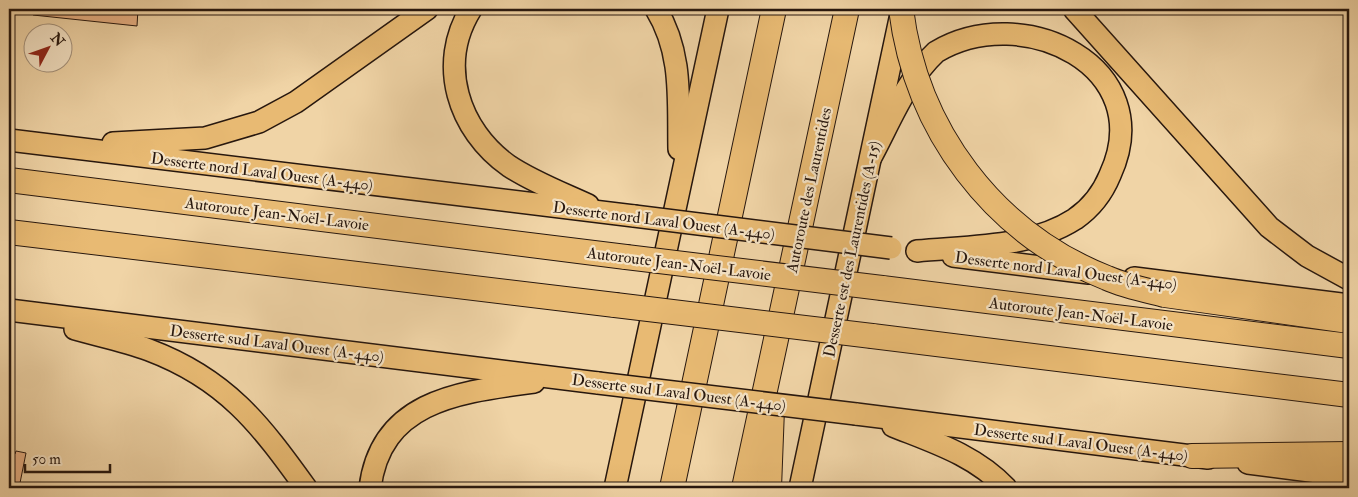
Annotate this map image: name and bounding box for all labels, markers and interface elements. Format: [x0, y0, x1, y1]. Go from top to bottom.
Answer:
north arrow [22, 22, 72, 72]
text: N [46, 29, 68, 50]
street label: Autoroute des Laurentides [781, 106, 836, 276]
street label: Desserte est des Laurentides (A-15) [819, 139, 885, 359]
street label: Desserte nord Laval Ouest (A-440) [150, 148, 374, 196]
street label: Autoroute Jean-Noël-Lavoie [183, 193, 370, 236]
street label: Desserte nord Laval Ouest (A-440) [552, 197, 776, 245]
street label: Autoroute Jean-Noël-Lavoie [585, 243, 772, 286]
street label: Desserte nord Laval Ouest (A-440) [954, 247, 1178, 295]
street label: Autoroute Jean-Noël-Lavoie [987, 293, 1174, 336]
street label: Desserte sud Laval Ouest (A-440) [169, 321, 385, 367]
street label: Desserte sud Laval Ouest (A-440) [571, 370, 787, 416]
street label: Desserte sud Laval Ouest (A-440) [973, 420, 1189, 466]
scale bar [25, 442, 110, 474]
text: 50 m [32, 450, 61, 469]

